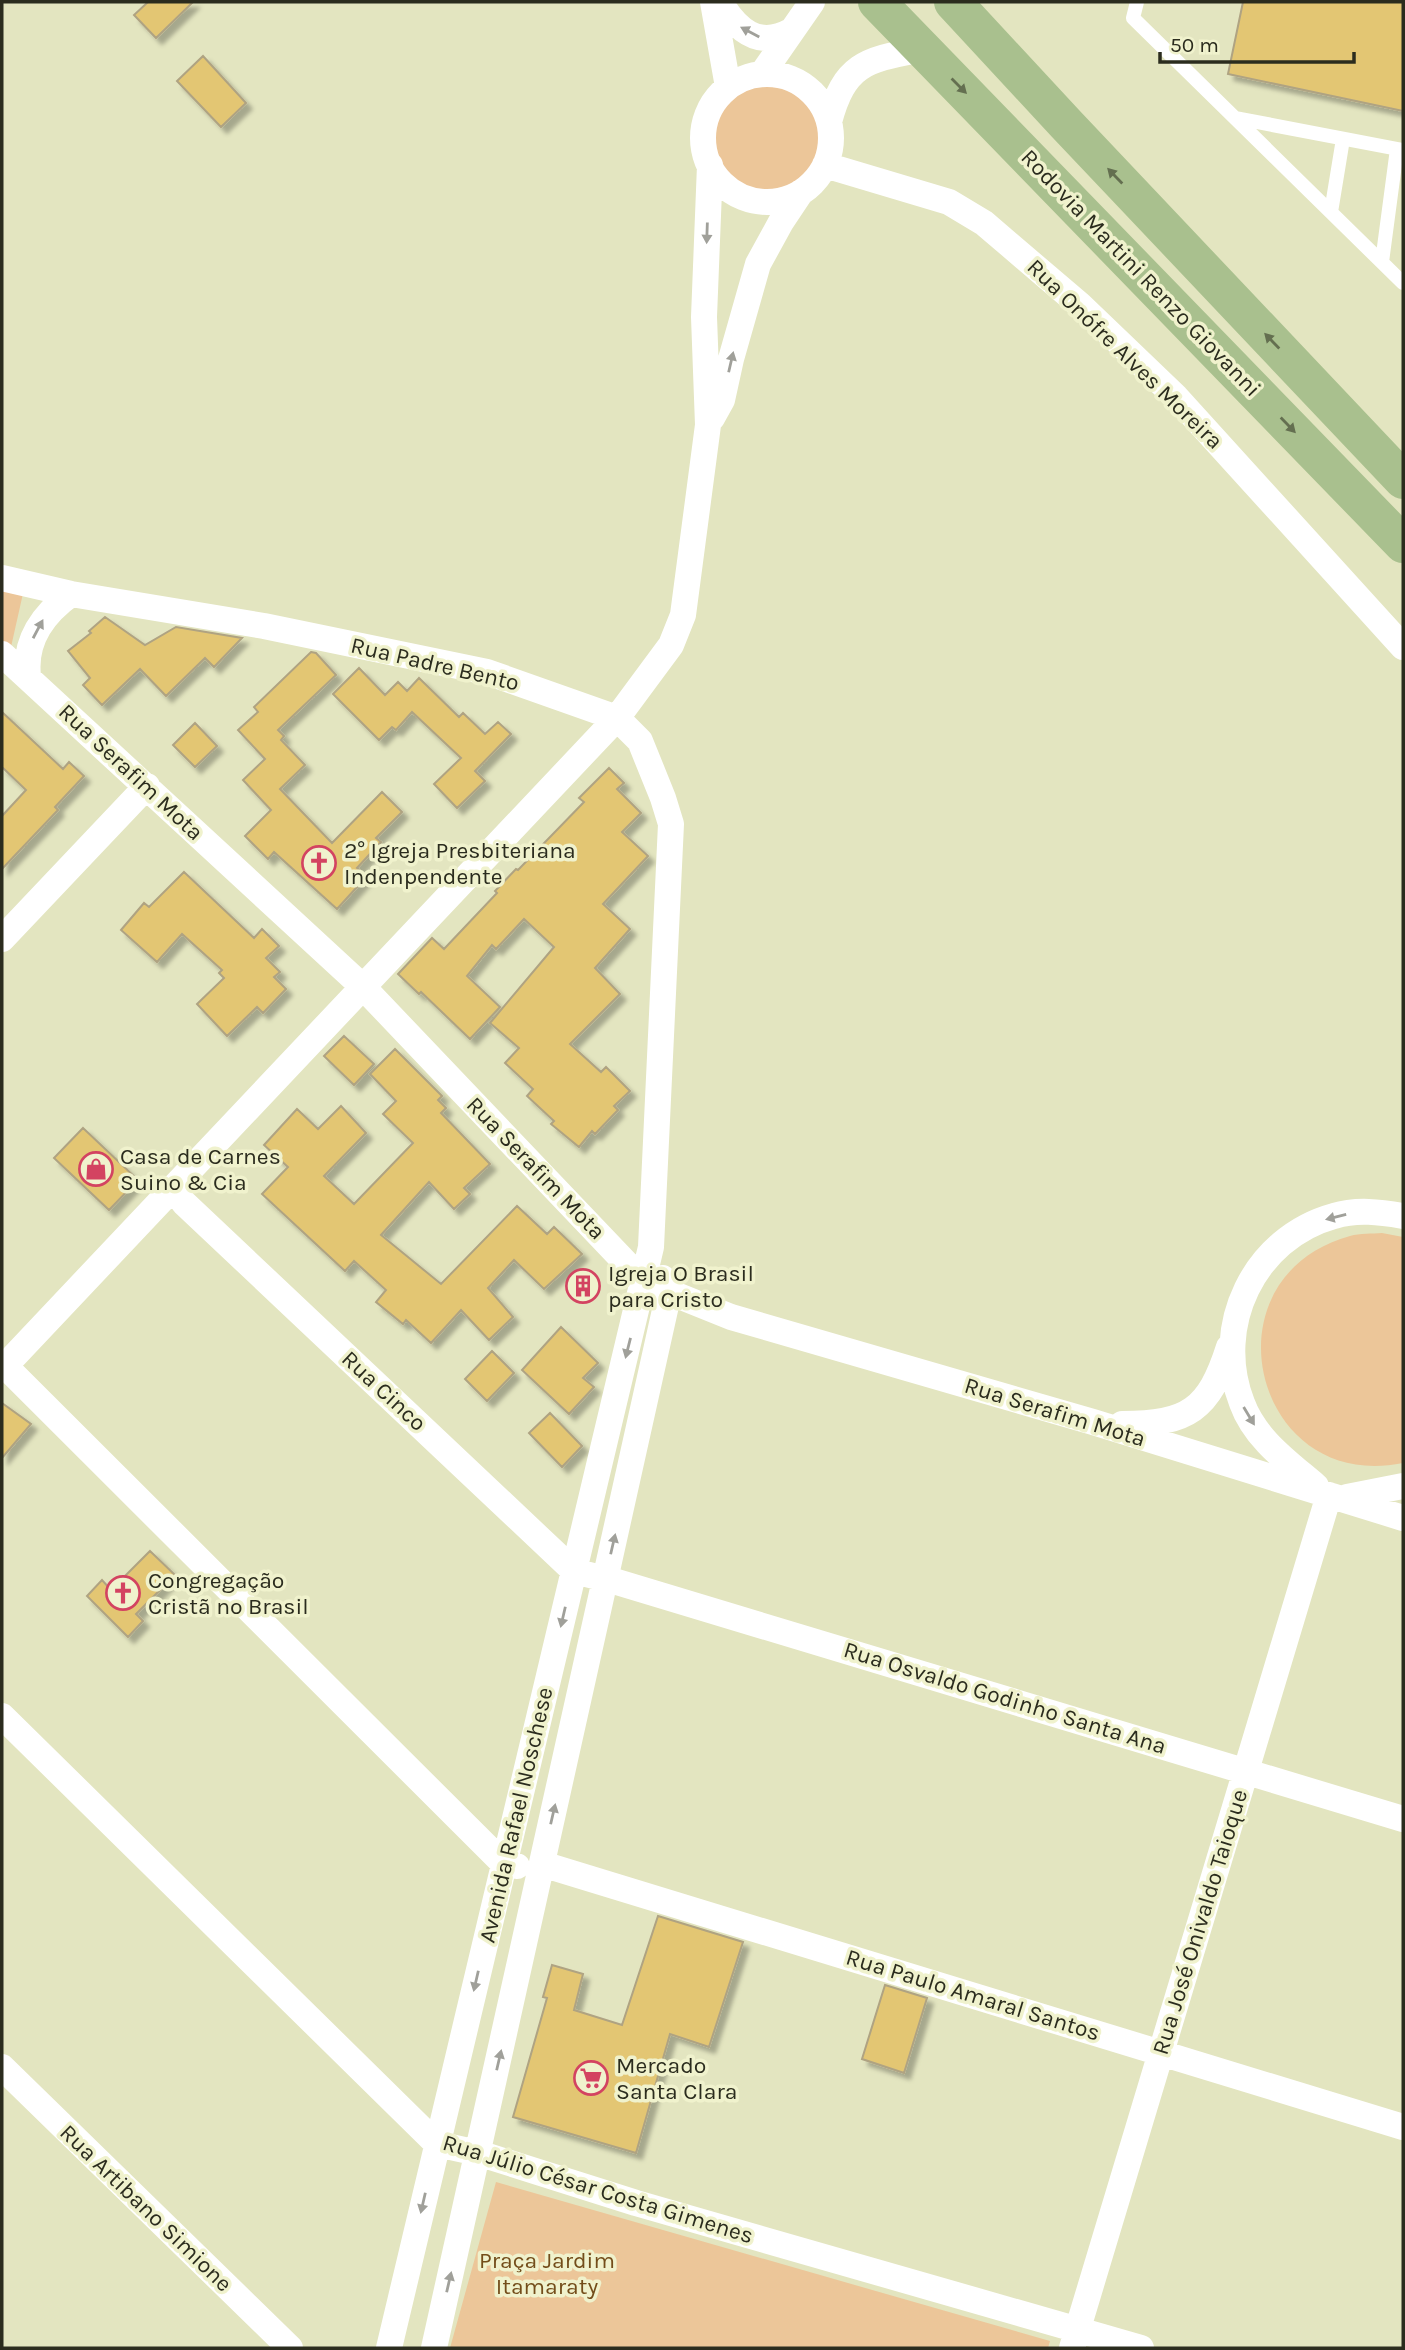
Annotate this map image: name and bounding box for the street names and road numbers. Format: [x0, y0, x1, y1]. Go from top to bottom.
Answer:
street label: Rodovia Martini Renzo Giovanni [1016, 144, 1266, 402]
street label: Rua Onófre Alves Moreira [1022, 253, 1228, 455]
street label: Rua Padre Bento [348, 632, 522, 696]
street label: Rua Serafim Mota [53, 698, 209, 846]
street label: Rua Serafim Mota [461, 1091, 611, 1245]
street label: Rua Cinco [336, 1345, 432, 1437]
street label: Rua Serafim Mota [961, 1372, 1149, 1452]
street label: Rua Osvaldo Godinho Santa Ana [840, 1636, 1170, 1760]
street label: Avenida Rafael Noschese [473, 1685, 559, 1945]
street label: Rua José Onivaldo Taioque [1147, 1786, 1253, 2058]
street label: Rua Paulo Amaral Santos [843, 1944, 1103, 2046]
street label: Rua Artibano Simione [54, 2119, 238, 2297]
street label: Rua Júlio César Costa Gimenes [439, 2129, 757, 2249]

